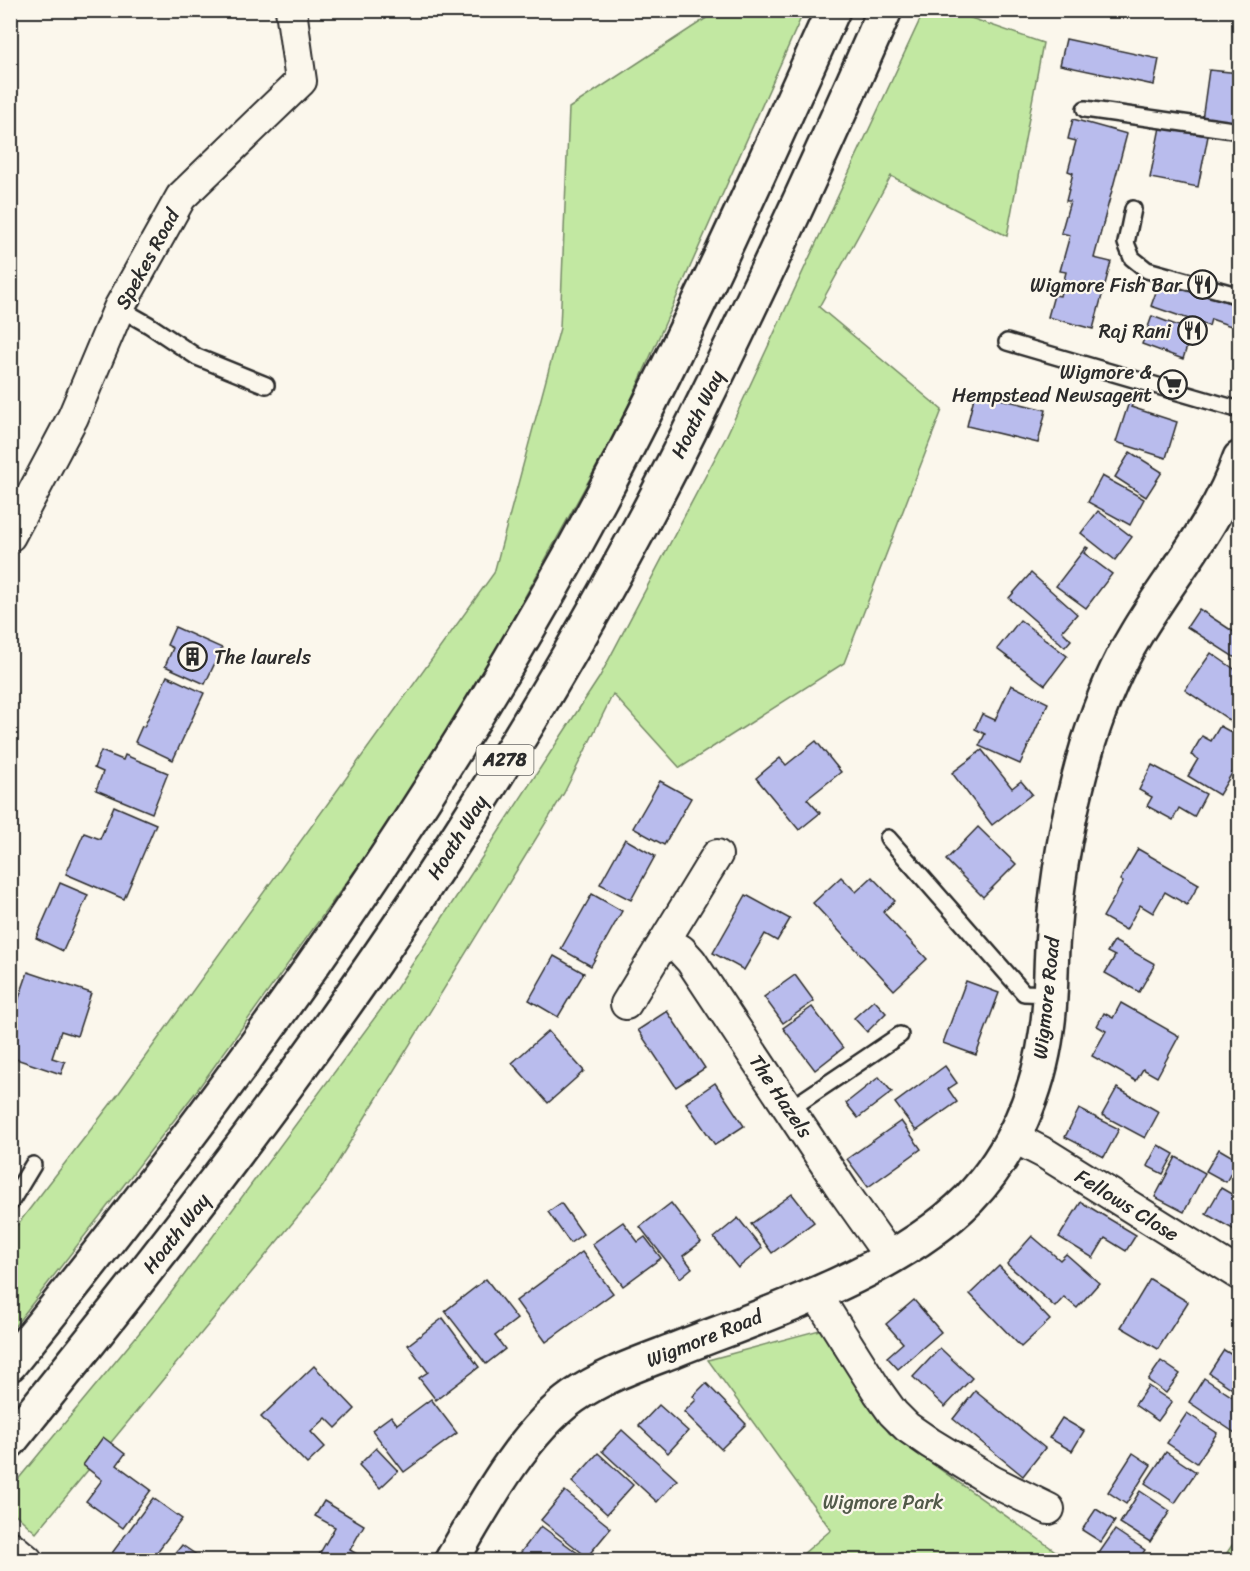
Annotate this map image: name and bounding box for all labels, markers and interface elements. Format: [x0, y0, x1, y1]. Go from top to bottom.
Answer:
street label: Spekes Road [105, 201, 190, 316]
place label: Wigmore Fish Bar [1030, 268, 1183, 303]
restaurant icon: Wigmore Fish Bar [1187, 269, 1219, 301]
place label: Raj Rani [1099, 314, 1171, 349]
restaurant icon: Raj Rani [1176, 315, 1208, 347]
place label: Wigmore & Hempstead Newsagent [952, 355, 1152, 413]
street label: Hoath Way [661, 363, 734, 464]
supermarket icon: Wigmore & Hempstead Newsagent [1157, 368, 1189, 400]
place label: The laurels [214, 640, 312, 675]
building icon: The laurels [177, 641, 209, 673]
road number: A278 [476, 745, 534, 775]
street label: Hoath Way [417, 787, 498, 887]
street label: Wigmore Road [1023, 934, 1070, 1061]
street label: The Hazels [739, 1047, 822, 1146]
street label: Fellows Close [1068, 1159, 1186, 1251]
street label: Hoath Way [133, 1185, 220, 1281]
street label: Wigmore Road [641, 1299, 769, 1378]
park label: Wigmore Park [823, 1485, 944, 1520]

